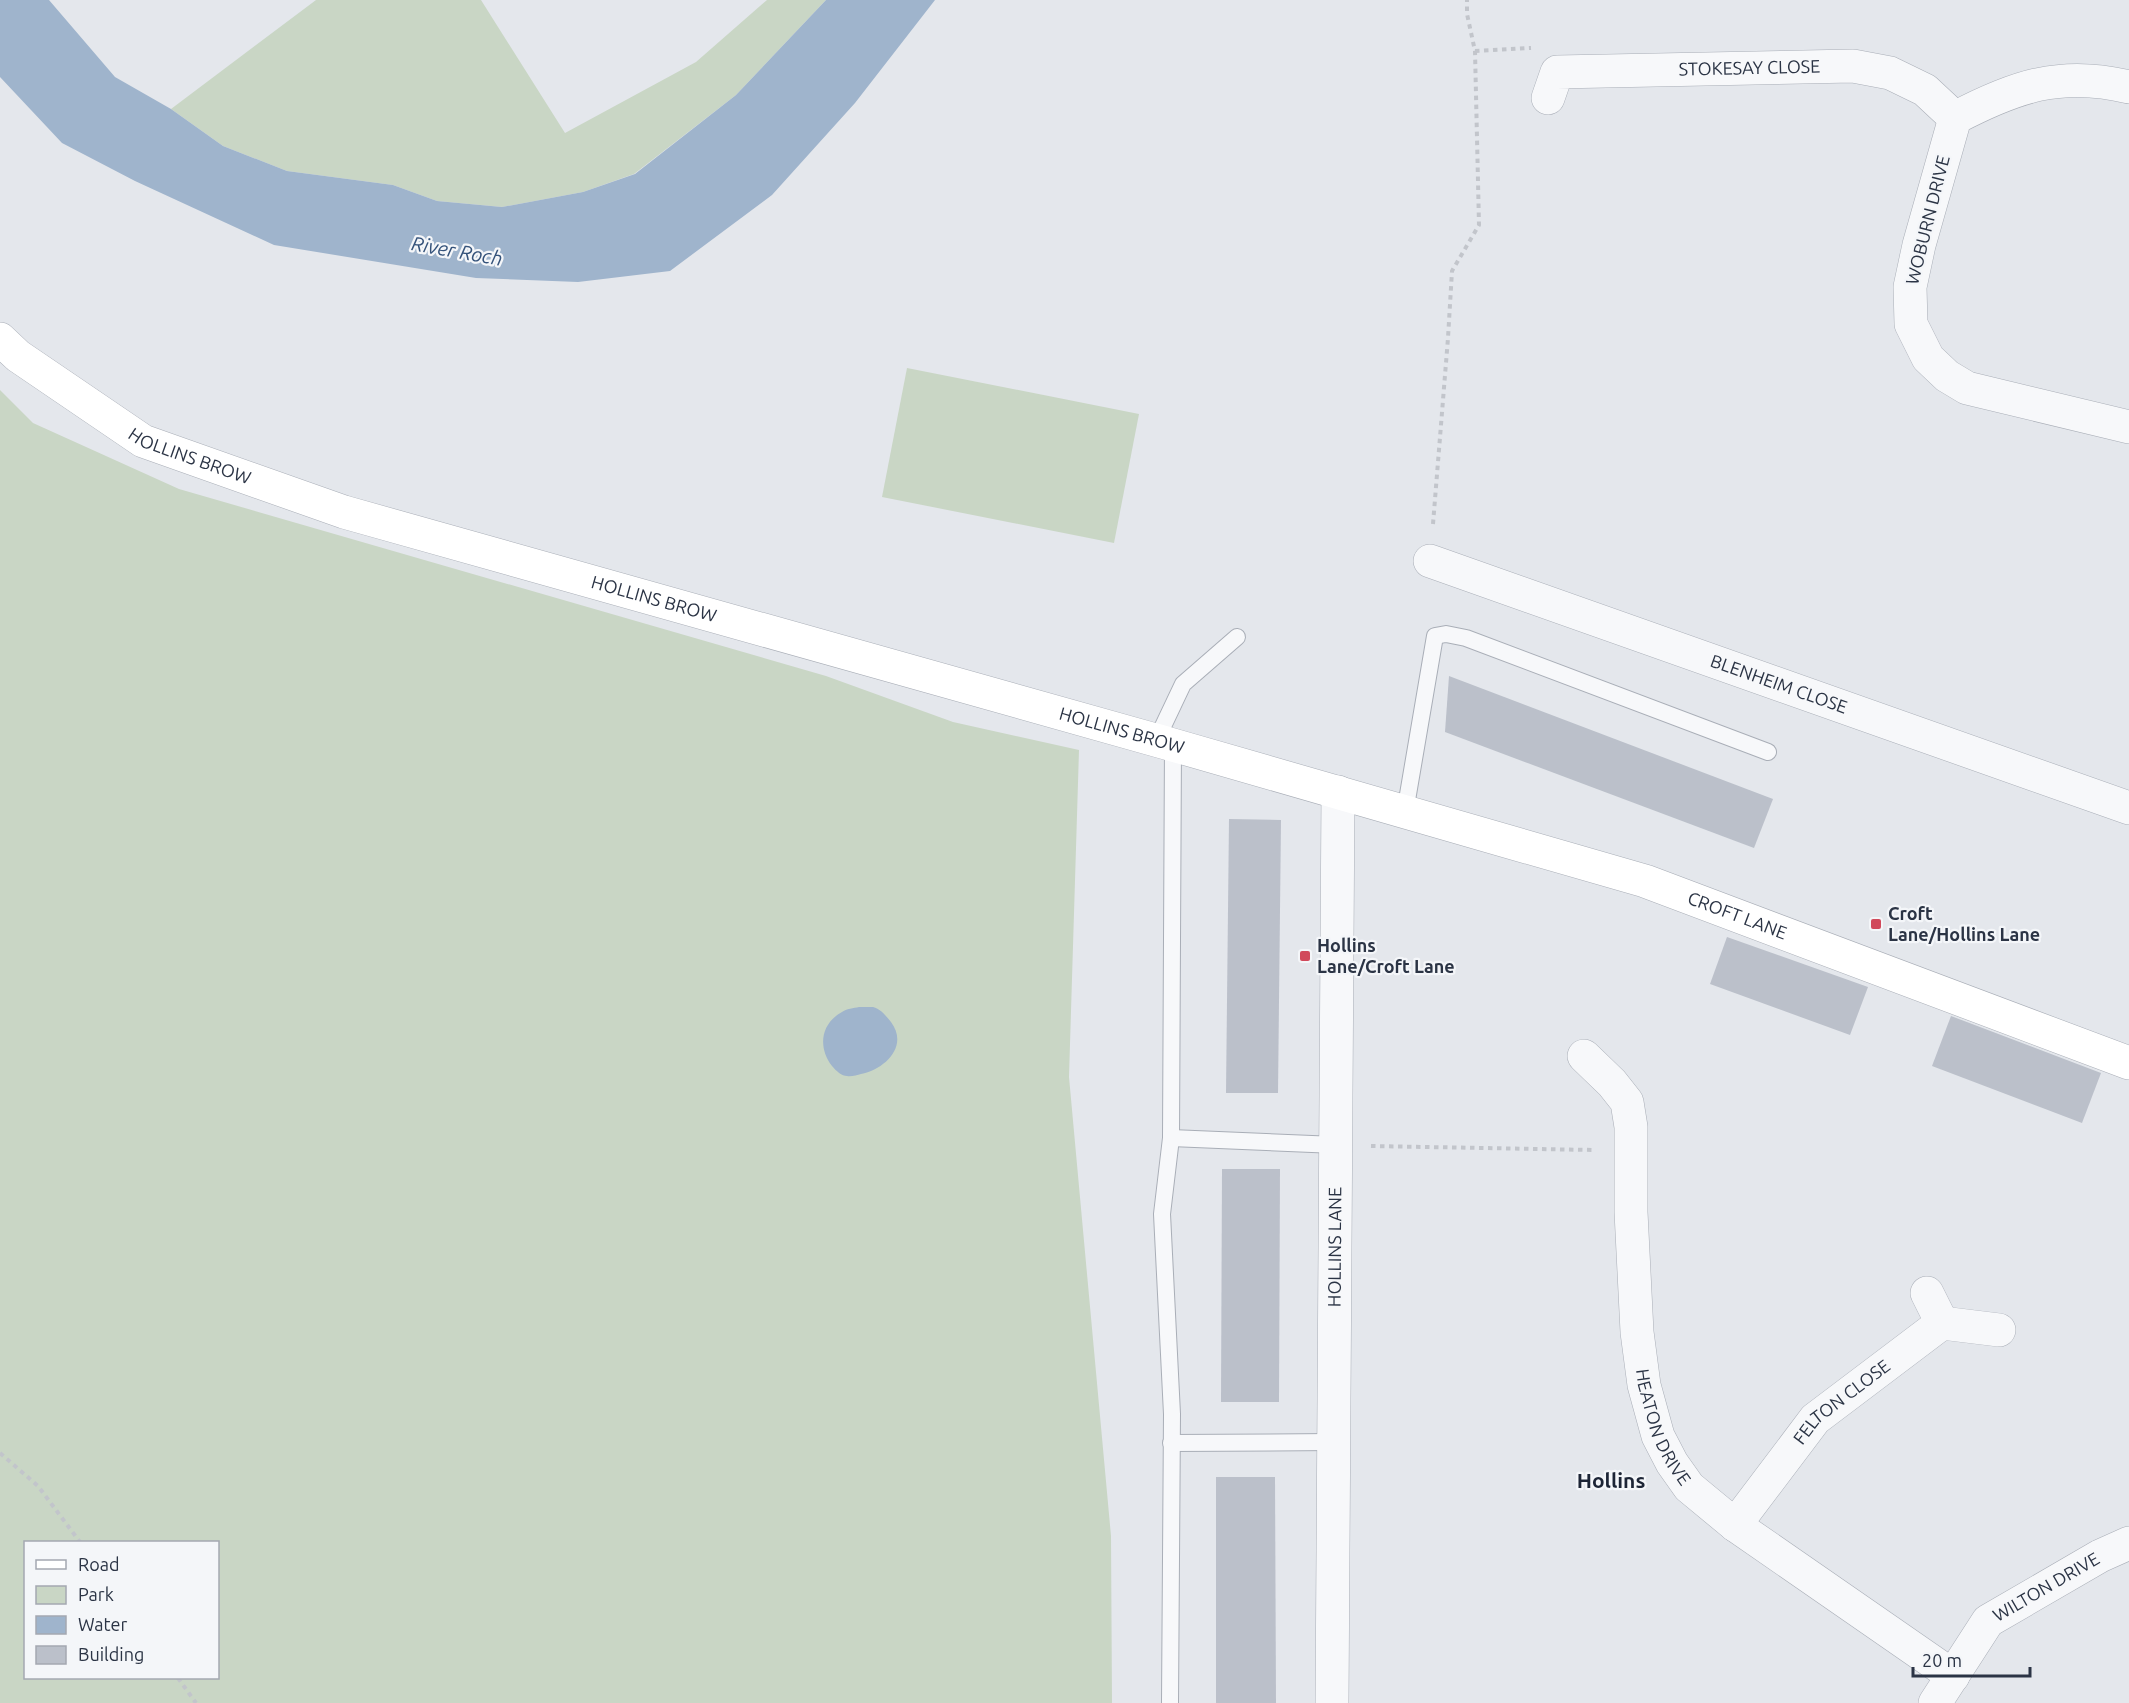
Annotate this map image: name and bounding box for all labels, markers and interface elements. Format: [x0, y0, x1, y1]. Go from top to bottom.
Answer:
street label: STOKESAY CLOSE [1678, 56, 1820, 79]
street label: WOBURN DRIVE [1901, 153, 1953, 287]
water label: River Roch [410, 231, 504, 270]
street label: HOLLINS BROW [125, 423, 254, 487]
street label: HOLLINS BROW [589, 571, 719, 625]
street label: BLENHEIM CLOSE [1708, 650, 1850, 717]
street label: HOLLINS BROW [1057, 703, 1187, 757]
street label: CROFT LANE [1685, 887, 1790, 943]
place label: Croft Lane/Hollins Lane [1888, 903, 2040, 944]
marker: Croft Lane/Hollins Lane [1869, 917, 1883, 931]
place label: Hollins Lane/Croft Lane [1317, 935, 1455, 976]
marker: Hollins Lane/Croft Lane [1298, 949, 1312, 963]
street label: HOLLINS LANE [1324, 1187, 1344, 1307]
street label: FELTON CLOSE [1789, 1355, 1893, 1448]
street label: HEATON DRIVE [1633, 1367, 1695, 1488]
district label: Hollins [1577, 1468, 1645, 1492]
legend [24, 1541, 219, 1679]
street label: WILTON DRIVE [1989, 1548, 2102, 1625]
text: Road [78, 1554, 120, 1574]
text: Park [78, 1584, 114, 1604]
text: Water [78, 1614, 128, 1634]
scale bar [1913, 1640, 2030, 1678]
text: Building [78, 1644, 144, 1664]
text: 20 m [1922, 1650, 1962, 1670]

